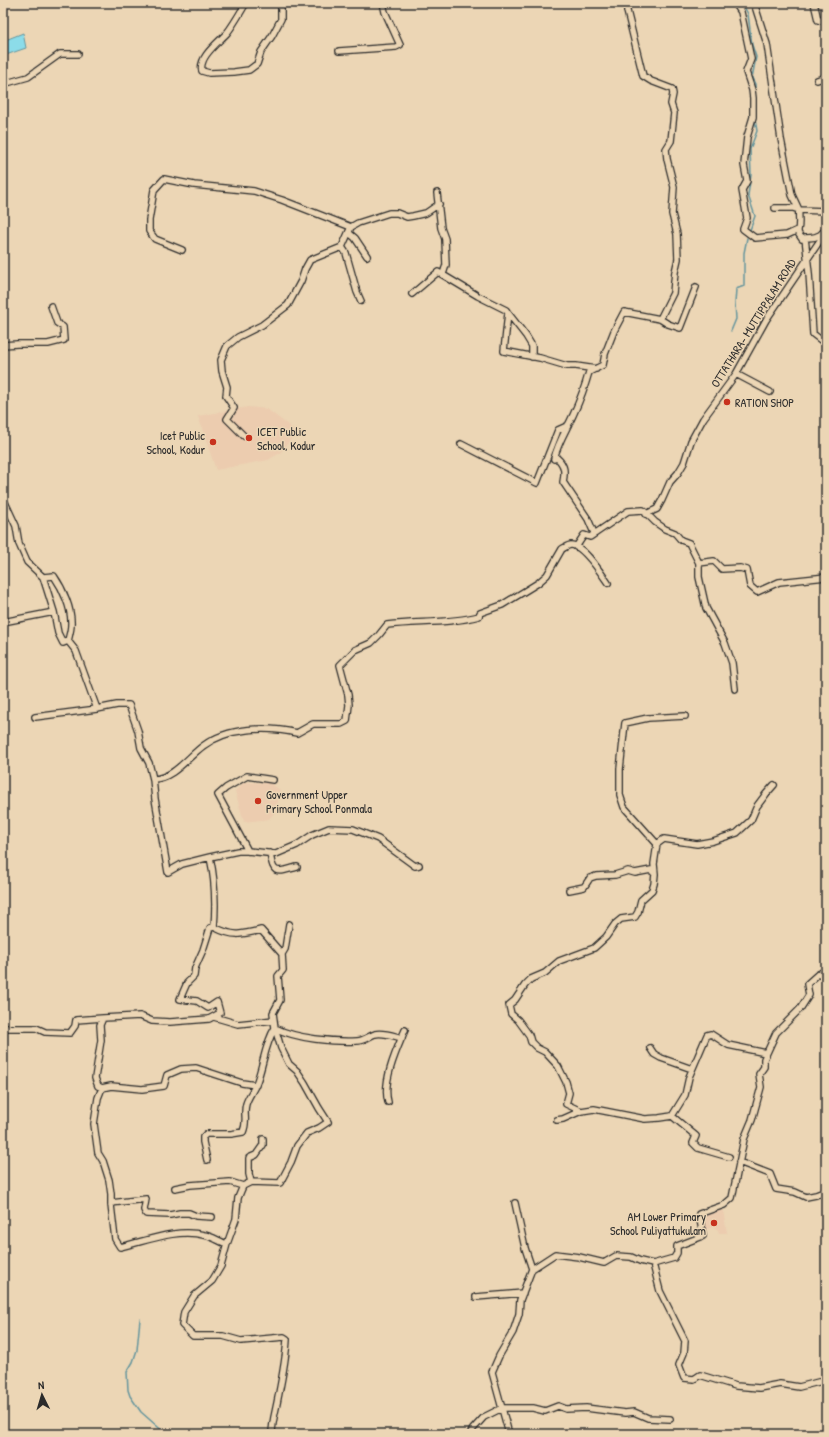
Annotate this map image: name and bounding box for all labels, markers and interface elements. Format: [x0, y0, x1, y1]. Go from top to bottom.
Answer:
street label: OTTATHARA- MUTTIPPALAM ROAD [706, 255, 800, 391]
place label: RATION SHOP [735, 394, 794, 411]
marker: RATION SHOP [722, 397, 732, 407]
place label: ICET Public School, Kodur [257, 423, 316, 454]
place label: Icet Public School, Kodur [147, 427, 205, 458]
marker: ICET Public School, Kodur [244, 433, 254, 443]
marker: Icet Public School, Kodur [208, 437, 218, 447]
place label: Government Upper Primary School Ponmala [266, 786, 372, 817]
marker: Government Upper Primary School Ponmala [253, 796, 263, 806]
place label: AM Lower Primary School Puliyattukulam [610, 1208, 706, 1239]
marker: AM Lower Primary School Puliyattukulam [709, 1218, 719, 1228]
north arrow [22, 1375, 62, 1415]
text: N [38, 1378, 45, 1392]

